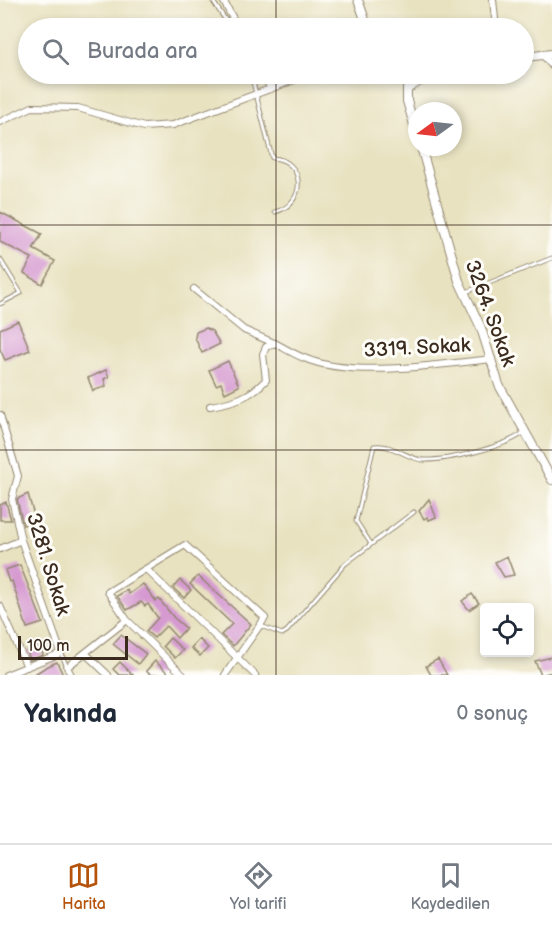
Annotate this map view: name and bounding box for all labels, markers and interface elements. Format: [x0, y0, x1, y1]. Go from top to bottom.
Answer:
search box [18, 18, 534, 84]
icon: search [39, 35, 72, 68]
text: Burada ara [87, 38, 198, 65]
north arrow [408, 102, 462, 156]
street label: 3264. Sokak [460, 257, 520, 370]
street label: 3319. Sokak [363, 333, 471, 363]
street label: 3281. Sokak [21, 510, 75, 619]
map controls [480, 603, 534, 657]
button: locate [480, 603, 534, 657]
scale bar [18, 633, 128, 660]
text: 100 m [27, 637, 70, 656]
text: Yakında [24, 699, 117, 730]
text: 0 sonuç [457, 702, 528, 726]
tab: Harita [62, 859, 106, 914]
tab: Yol tarifi [230, 859, 286, 914]
tab: Kaydedilen [410, 859, 490, 914]

